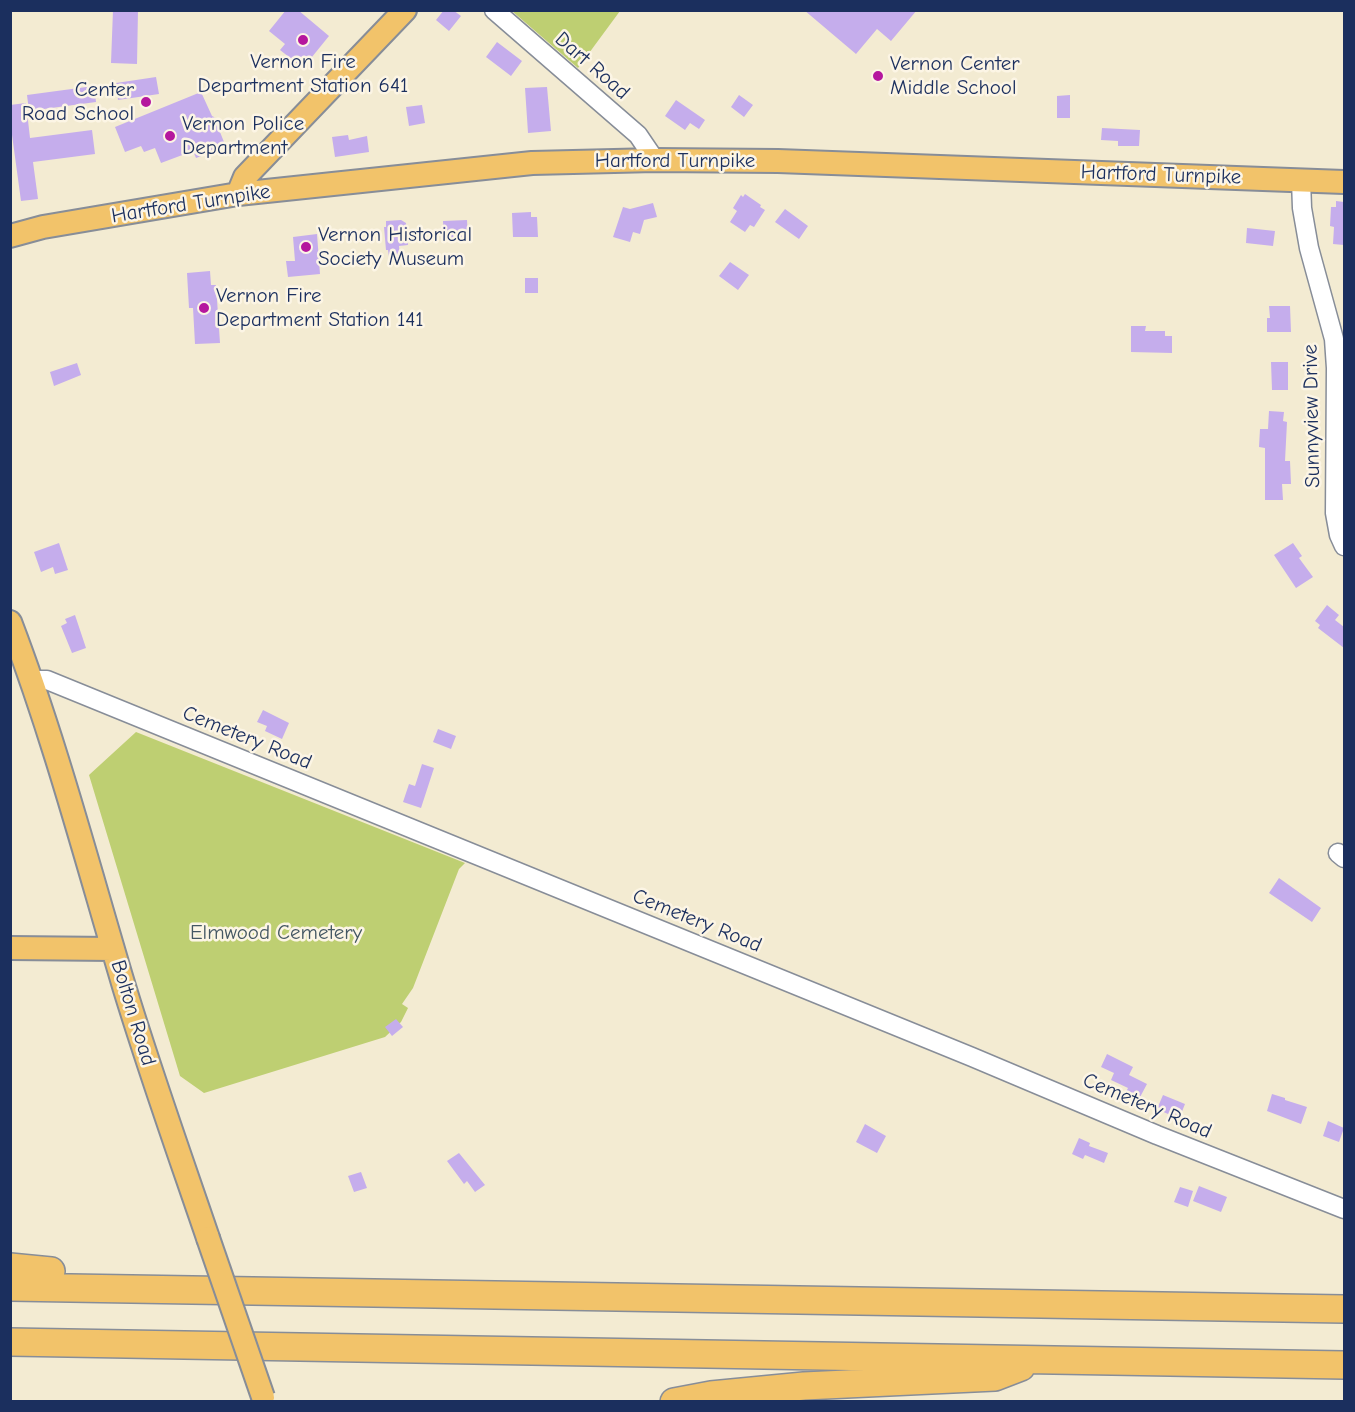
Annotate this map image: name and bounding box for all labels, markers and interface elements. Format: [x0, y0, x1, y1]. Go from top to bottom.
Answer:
street label: Dart Road [549, 27, 635, 105]
marker: Vernon Fire Department Station 641 [296, 33, 310, 47]
place label: Vernon Fire Department Station 641 [198, 49, 408, 99]
place label: Vernon Center Middle School [890, 51, 1019, 101]
marker: Vernon Center Middle School [871, 69, 885, 83]
place label: Center Road School [22, 77, 134, 127]
marker: Center Road School [139, 95, 153, 109]
place label: Vernon Police Department [182, 111, 304, 161]
marker: Vernon Police Department [163, 129, 177, 143]
street label: Hartford Turnpike [595, 148, 755, 174]
street label: Hartford Turnpike [1080, 160, 1242, 190]
street label: Hartford Turnpike [110, 179, 272, 229]
place label: Vernon Historical Society Museum [318, 222, 472, 272]
marker: Vernon Historical Society Museum [299, 240, 313, 254]
place label: Vernon Fire Department Station 141 [216, 283, 424, 333]
marker: Vernon Fire Department Station 141 [197, 301, 211, 315]
street label: Sunnyview Drive [1298, 344, 1326, 488]
street label: Cemetery Road [179, 701, 315, 775]
street label: Cemetery Road [629, 884, 765, 958]
park label: Elmwood Cemetery [190, 920, 362, 946]
street label: Bolton Road [105, 957, 161, 1069]
street label: Cemetery Road [1079, 1068, 1215, 1144]

